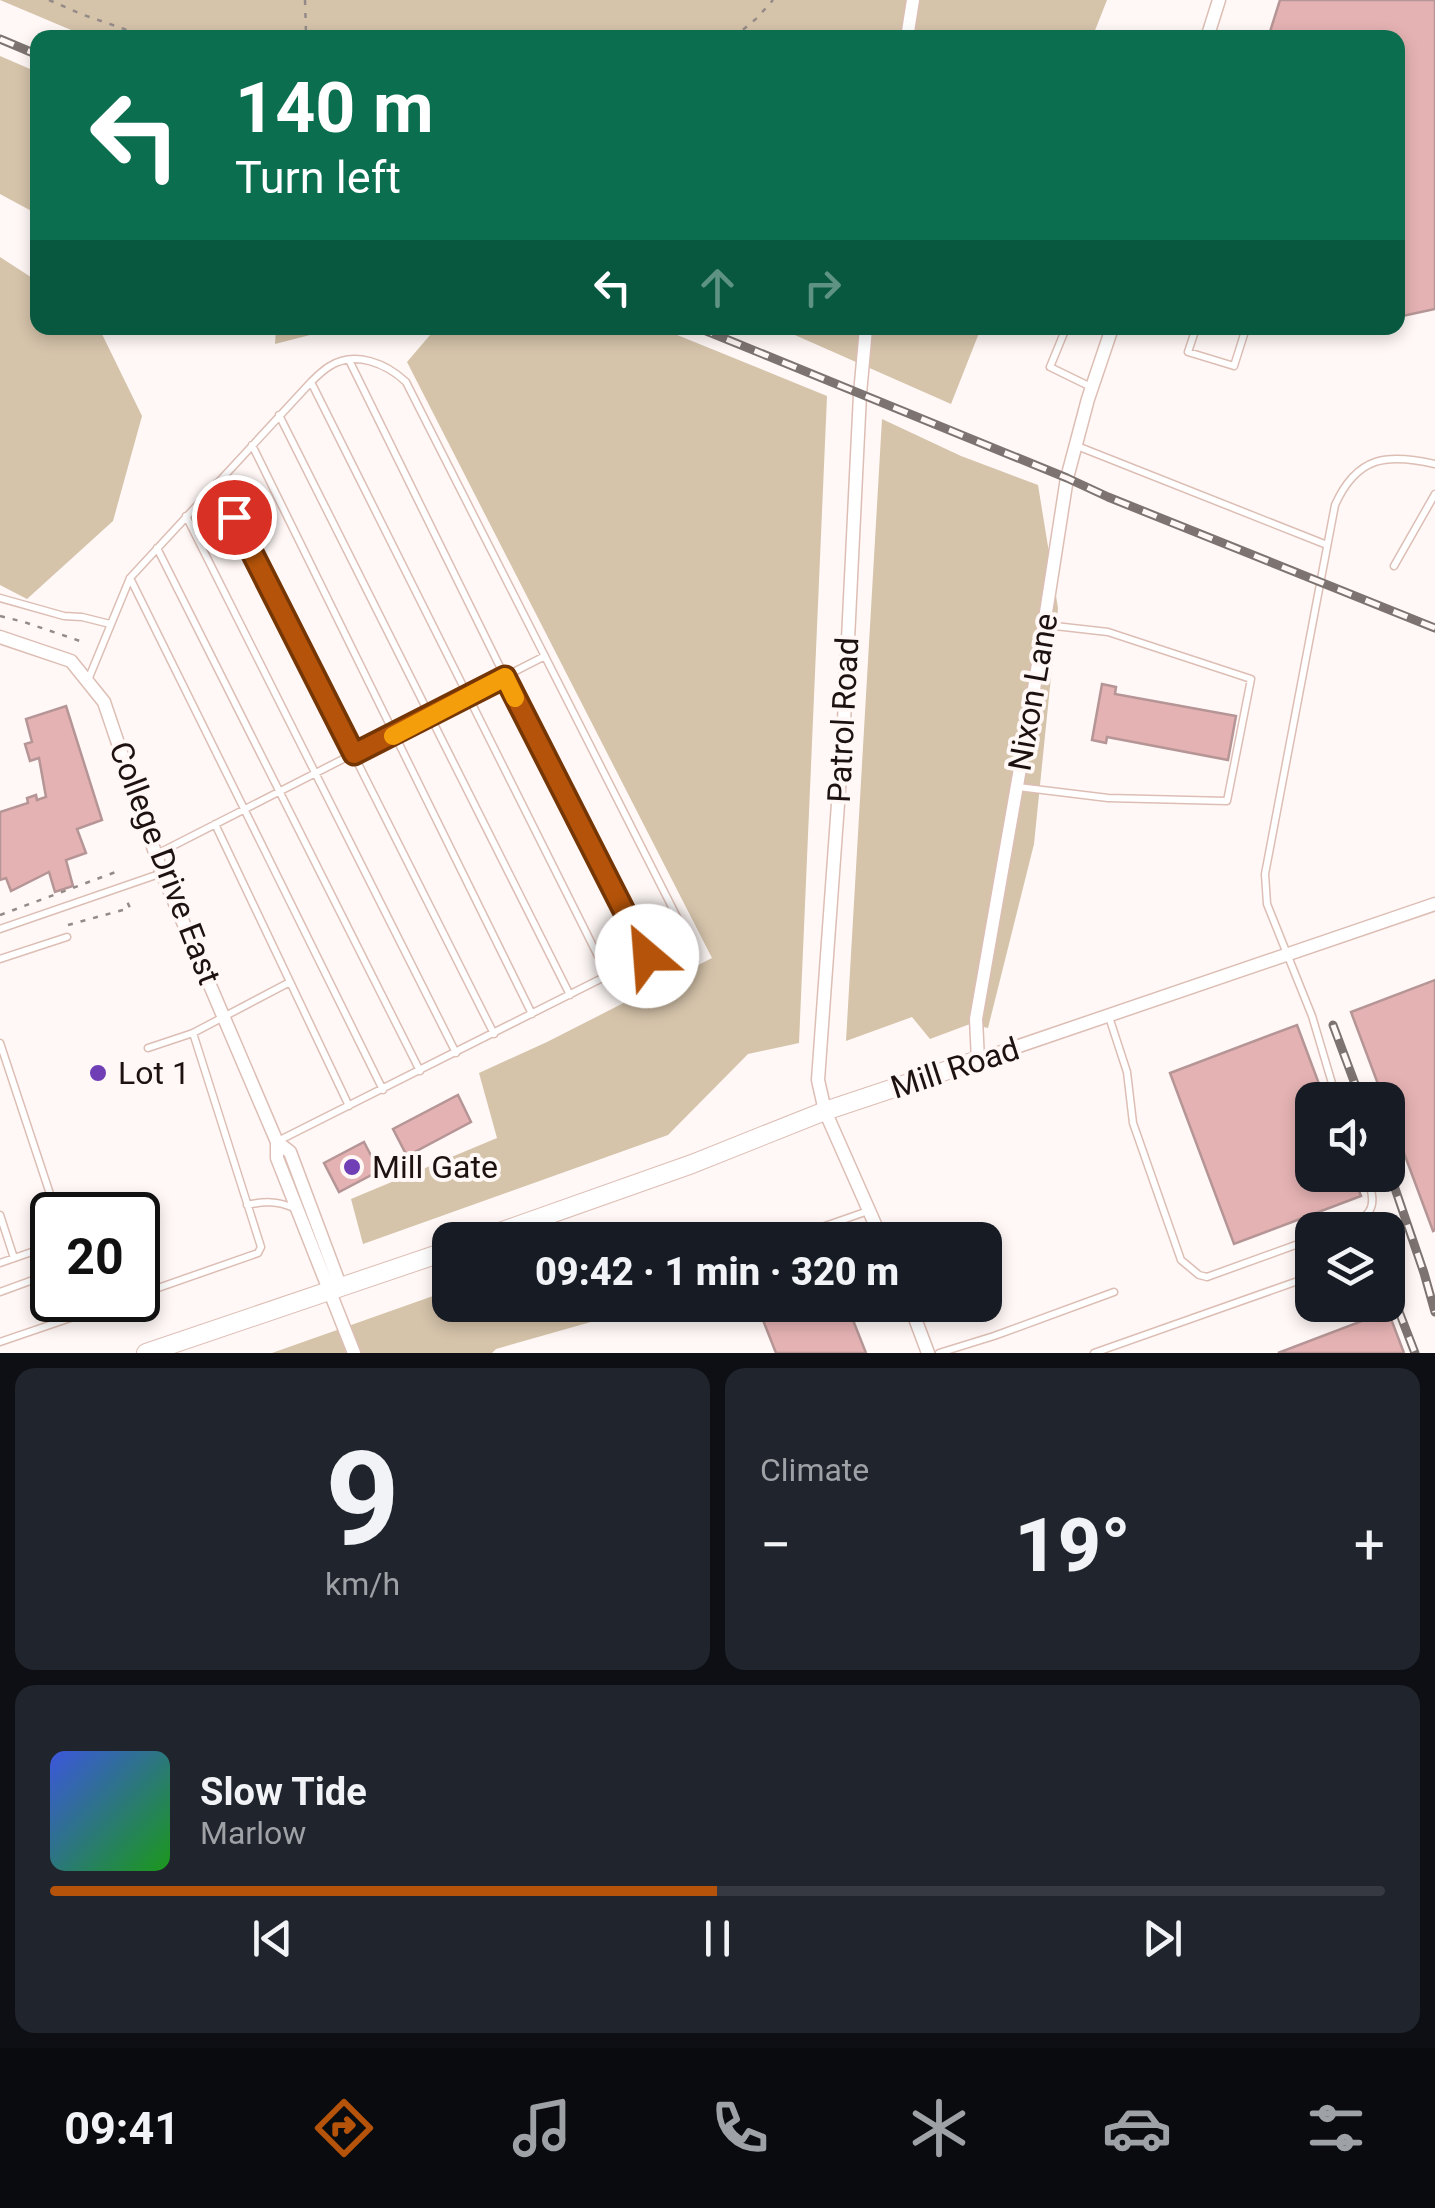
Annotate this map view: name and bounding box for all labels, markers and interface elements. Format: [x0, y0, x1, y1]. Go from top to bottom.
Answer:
text: 140 m [235, 67, 434, 149]
icon: left [70, 70, 200, 200]
text: Turn left [235, 151, 401, 204]
icon: left [585, 260, 640, 315]
icon: ahead [690, 260, 745, 315]
icon: right [795, 260, 850, 315]
pin [192, 475, 277, 560]
icon: arrive [207, 490, 262, 545]
street label: Nixon Lane [1000, 610, 1066, 774]
street label: Patrol Road [820, 636, 866, 804]
street label: College Drive East [101, 736, 229, 990]
position arrow [595, 904, 699, 1008]
street label: Mill Road [886, 1029, 1024, 1107]
place label: Lot 1 [118, 1054, 190, 1092]
marker: Lot 1 [87, 1062, 109, 1084]
map controls [1295, 1082, 1405, 1322]
button: sound [1295, 1082, 1405, 1192]
place label: Mill Gate [372, 1148, 498, 1186]
marker: Mill Gate [341, 1156, 363, 1178]
speed limit sign: 20 [30, 1192, 160, 1322]
button: layers [1295, 1212, 1405, 1322]
text: 09:42 · 1 min · 320 m [535, 1250, 899, 1294]
text: 9 [325, 1423, 400, 1576]
text: Climate [760, 1451, 869, 1489]
text: 19° [1015, 1501, 1131, 1589]
text: − [760, 1513, 791, 1577]
text: + [1354, 1513, 1385, 1577]
text: km/h [325, 1565, 400, 1603]
text: Slow Tide [200, 1770, 367, 1814]
text: Marlow [200, 1814, 306, 1852]
icon: previous [245, 1911, 300, 1966]
icon: pause [690, 1911, 745, 1966]
icon: next [1135, 1911, 1190, 1966]
icon: directions [309, 2093, 379, 2163]
icon: music [507, 2093, 577, 2163]
icon: phone [705, 2093, 775, 2163]
icon: climate [904, 2093, 974, 2163]
icon: car [1102, 2093, 1172, 2163]
icon: filters [1301, 2093, 1371, 2163]
text: 09:41 [64, 2102, 180, 2155]

